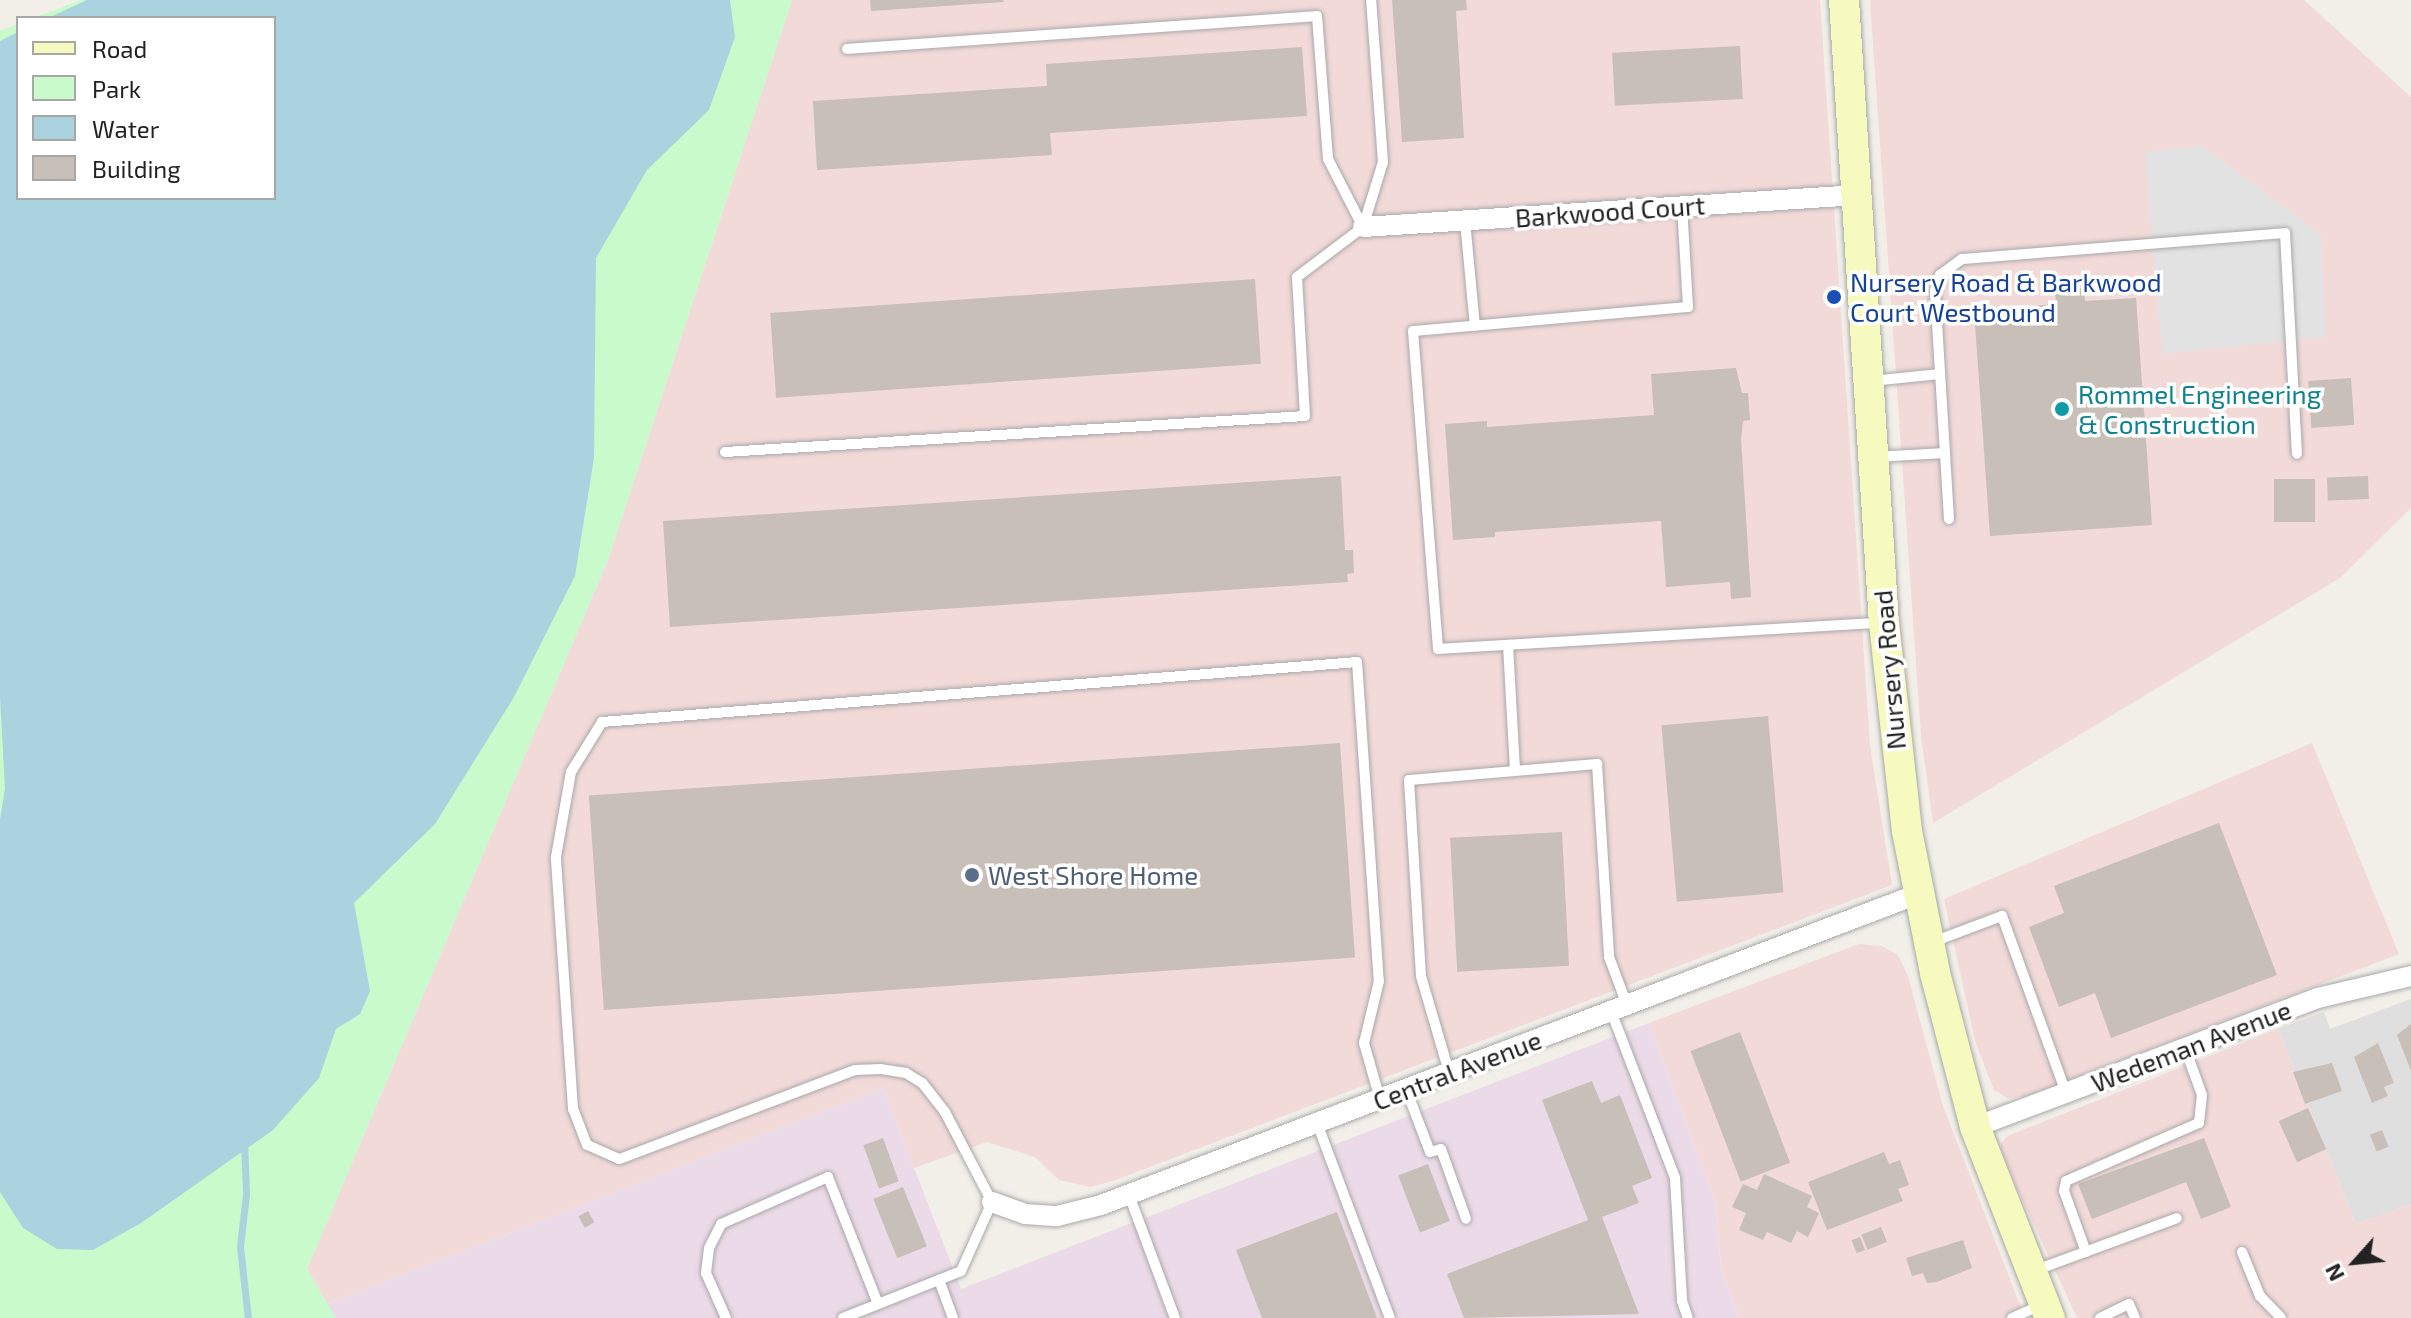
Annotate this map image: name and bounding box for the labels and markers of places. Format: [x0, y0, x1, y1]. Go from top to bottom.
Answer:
place label: Nursery Road & Barkwood Court Westbound [1850, 266, 2162, 328]
marker: Nursery Road & Barkwood Court Westbound [1825, 288, 1843, 306]
place label: Rommel Engineering & Construction [2078, 378, 2322, 440]
marker: Rommel Engineering & Construction [2053, 400, 2071, 418]
place label: West Shore Home [988, 859, 1198, 891]
marker: West Shore Home [963, 866, 981, 884]

